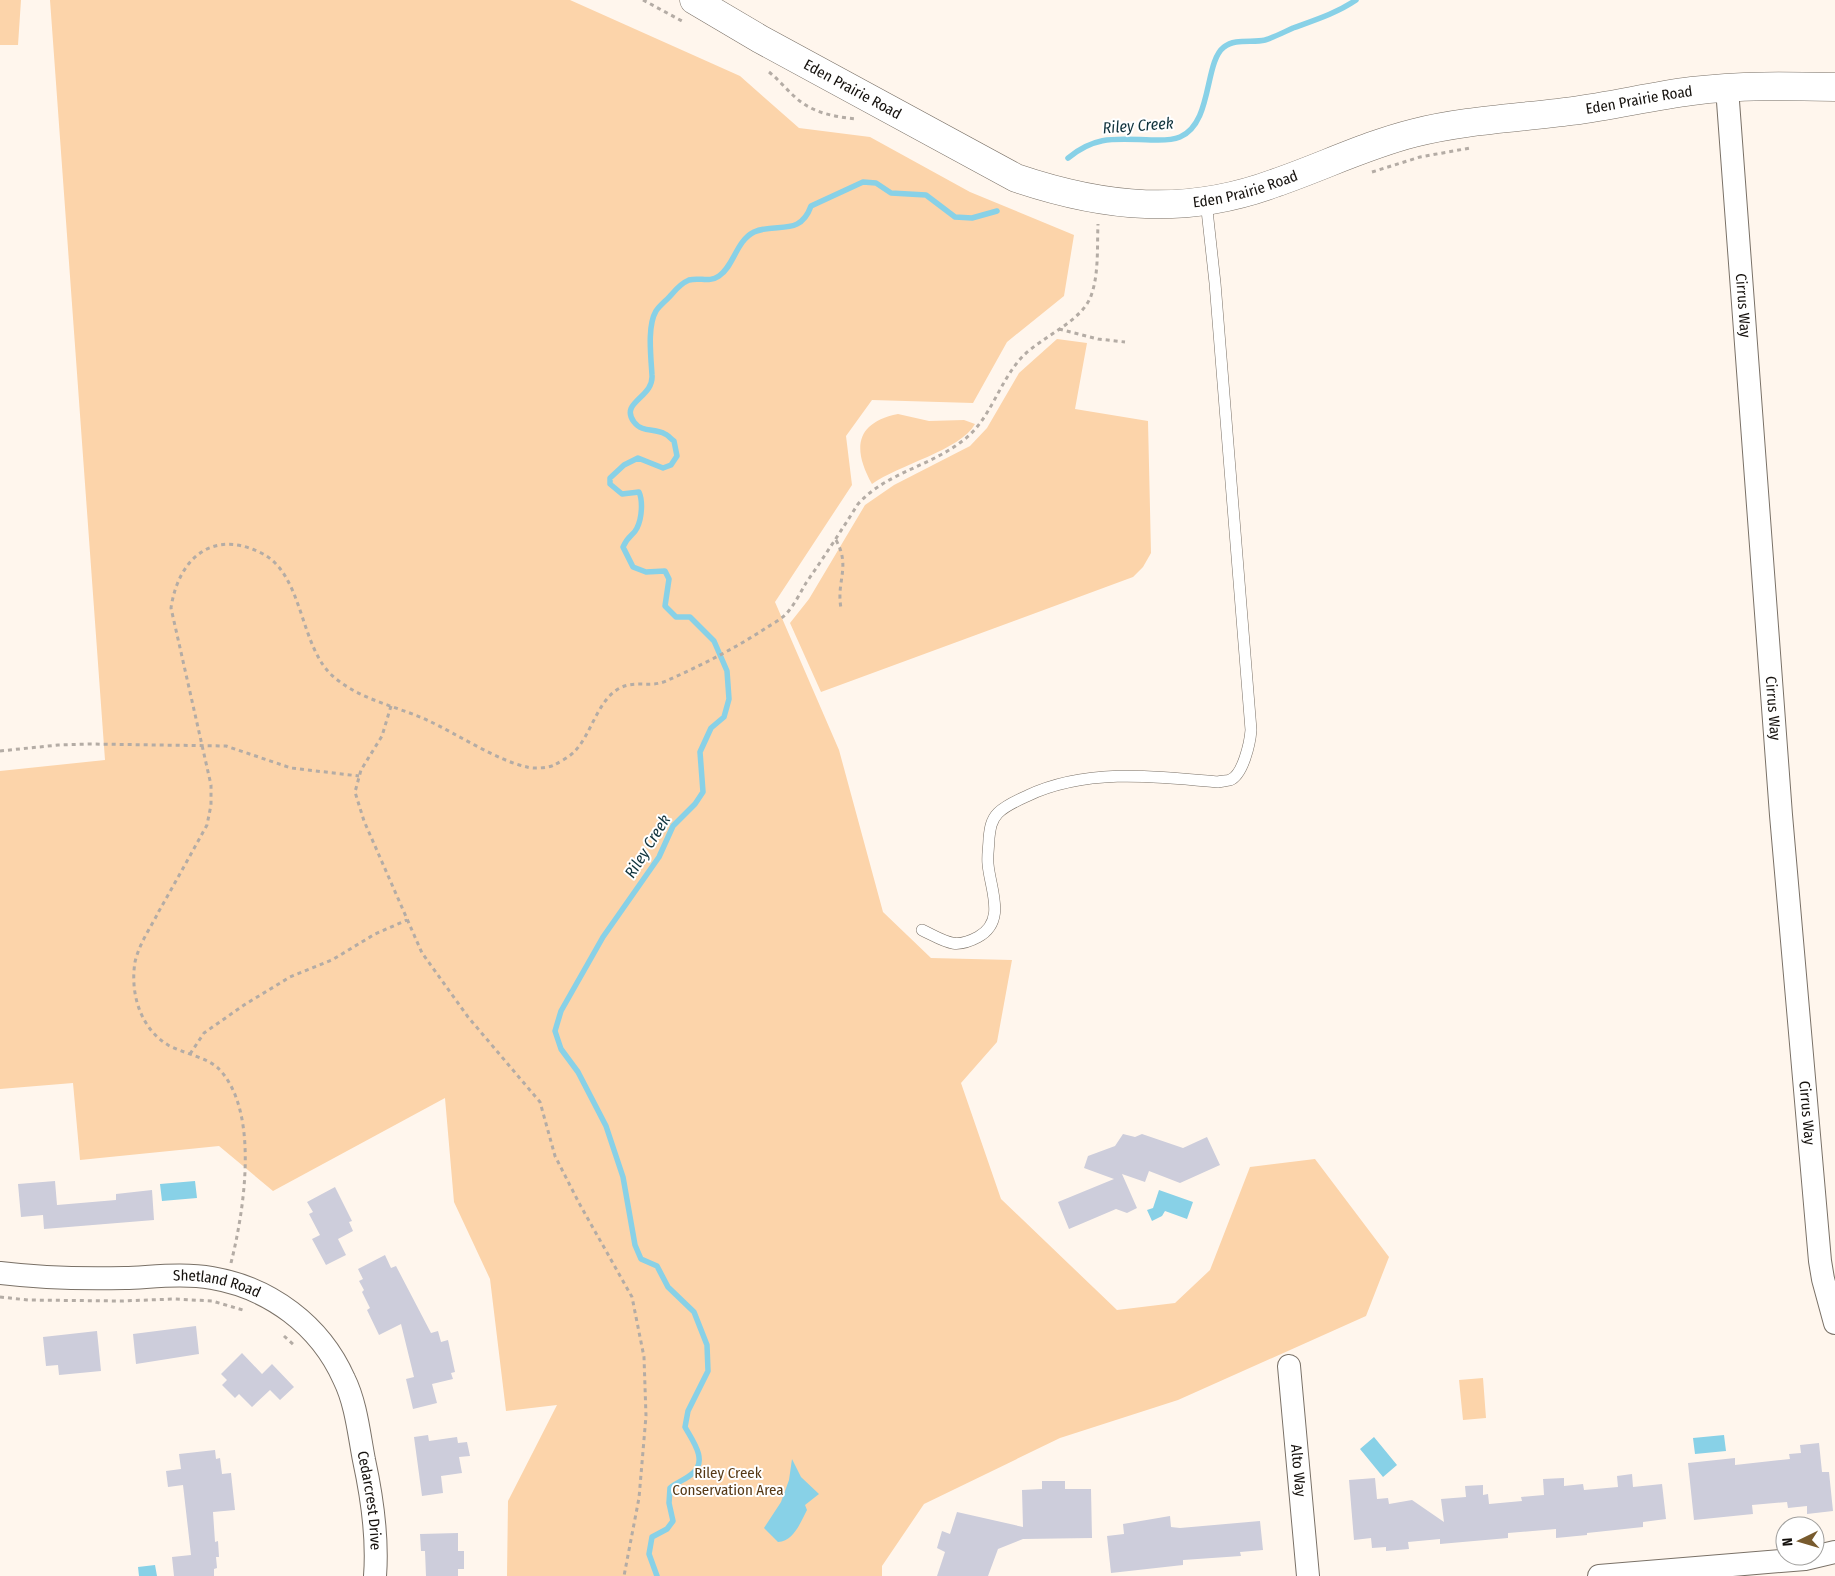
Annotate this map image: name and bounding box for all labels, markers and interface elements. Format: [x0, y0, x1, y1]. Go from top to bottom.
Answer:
street label: Eden Prairie Road [801, 56, 904, 123]
street label: Eden Prairie Road [1584, 82, 1694, 118]
water label: Riley Creek [1102, 114, 1174, 137]
street label: Eden Prairie Road [1192, 167, 1300, 212]
street label: Cirrus Way [1732, 273, 1755, 338]
street label: Cirrus Way [1762, 676, 1784, 741]
water label: Riley Creek [621, 811, 674, 881]
street label: Cirrus Way [1795, 1080, 1819, 1146]
street label: Shetland Road [173, 1267, 264, 1301]
street label: Alto Way [1287, 1444, 1310, 1498]
street label: Cedarcrest Drive [354, 1449, 385, 1550]
park label: Riley Creek Conservation Area [672, 1464, 784, 1499]
north arrow [1775, 1516, 1825, 1566]
text: N [1779, 1537, 1796, 1547]

